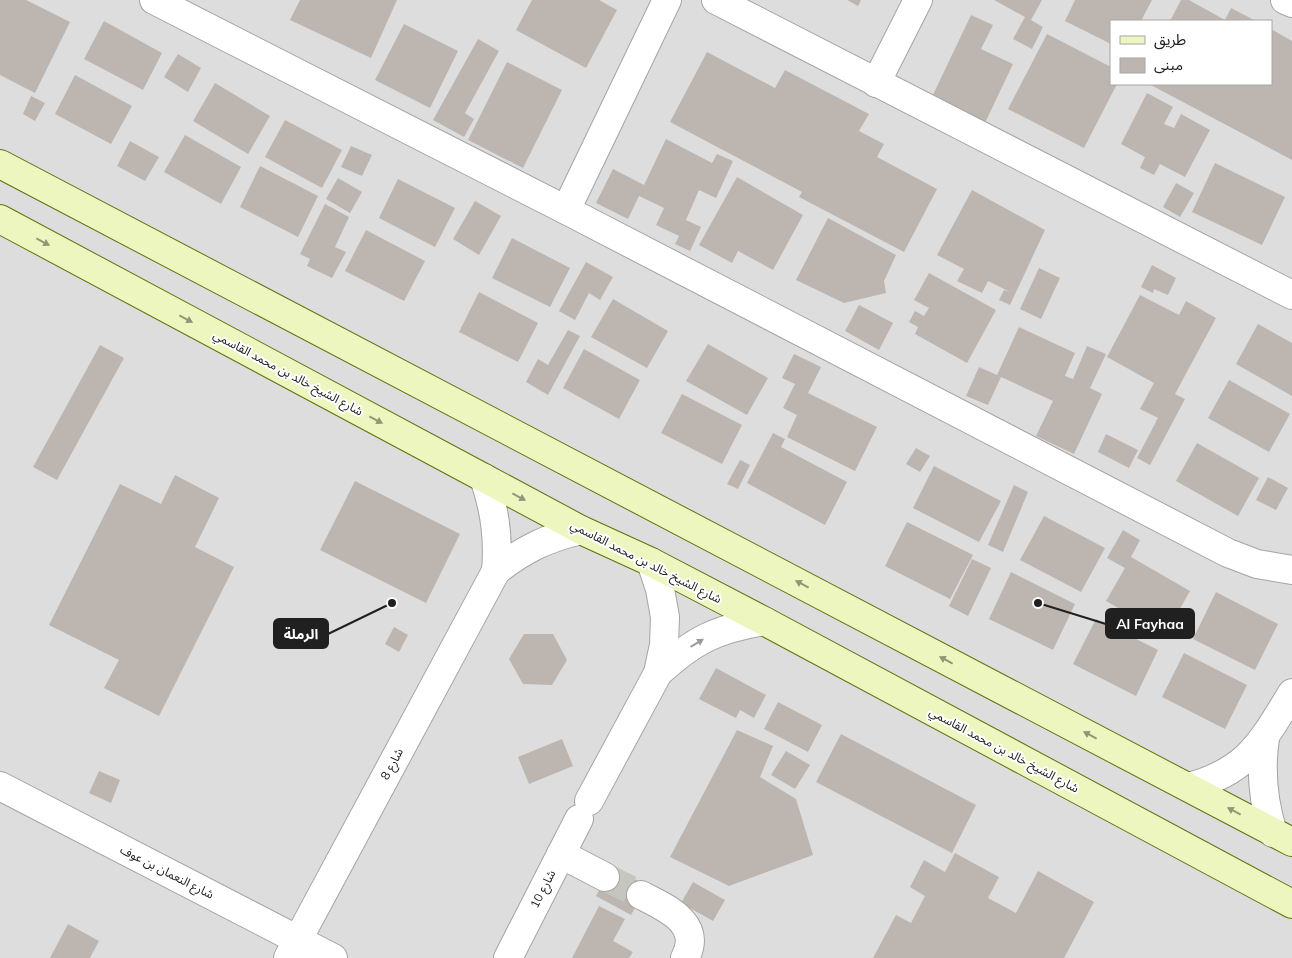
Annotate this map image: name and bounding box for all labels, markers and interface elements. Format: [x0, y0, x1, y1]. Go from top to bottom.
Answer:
legend [1110, 20, 1272, 85]
text: طريق [1154, 30, 1186, 50]
text: مبنى [1154, 55, 1183, 74]
one-way arrow [36, 238, 50, 246]
one-way arrow [179, 315, 194, 323]
street label: شارع الشيخ خالد بن محمد القاسمي [210, 327, 366, 421]
one-way arrow [369, 416, 383, 424]
one-way arrow [512, 493, 526, 501]
street label: شارع الشيخ خالد بن محمد القاسمي [567, 517, 724, 609]
one-way arrow [795, 580, 809, 588]
callout: Al Fayhaa [1106, 609, 1194, 638]
text: Al Fayhaa [1116, 615, 1184, 633]
callout: الرملة [274, 619, 328, 648]
text: الرملة [284, 625, 318, 643]
one-way arrow [690, 638, 703, 648]
one-way arrow [939, 656, 953, 664]
street label: شارع الشيخ خالد بن محمد القاسمي [926, 704, 1082, 798]
one-way arrow [1083, 731, 1097, 739]
street label: شارع 8 [377, 745, 408, 783]
one-way arrow [1226, 807, 1241, 815]
street label: شارع النعمان بن عوف [117, 841, 217, 903]
street label: شارع 10 [527, 867, 560, 911]

